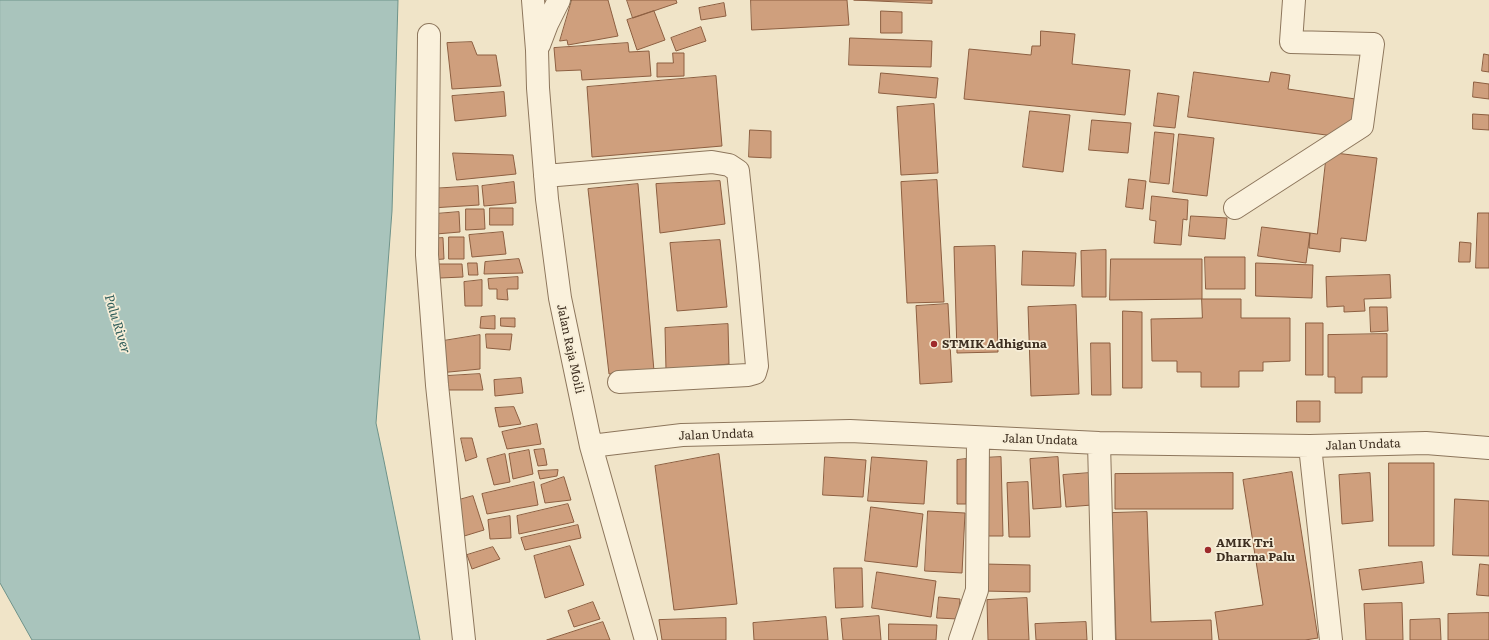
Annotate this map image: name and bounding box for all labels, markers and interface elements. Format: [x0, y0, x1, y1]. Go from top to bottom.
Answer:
water label: Palu River [101, 293, 133, 355]
street label: Jalan Raja Moili [553, 303, 587, 395]
place label: STMIK Adhiguna [942, 337, 1047, 351]
marker: STMIK Adhiguna [929, 339, 939, 349]
street label: Jalan Undata [678, 426, 754, 444]
street label: Jalan Undata [1002, 431, 1078, 449]
street label: Jalan Undata [1325, 436, 1401, 454]
place label: AMIK Tri Dharma Palu [1216, 536, 1295, 564]
marker: AMIK Tri Dharma Palu [1203, 545, 1213, 555]

